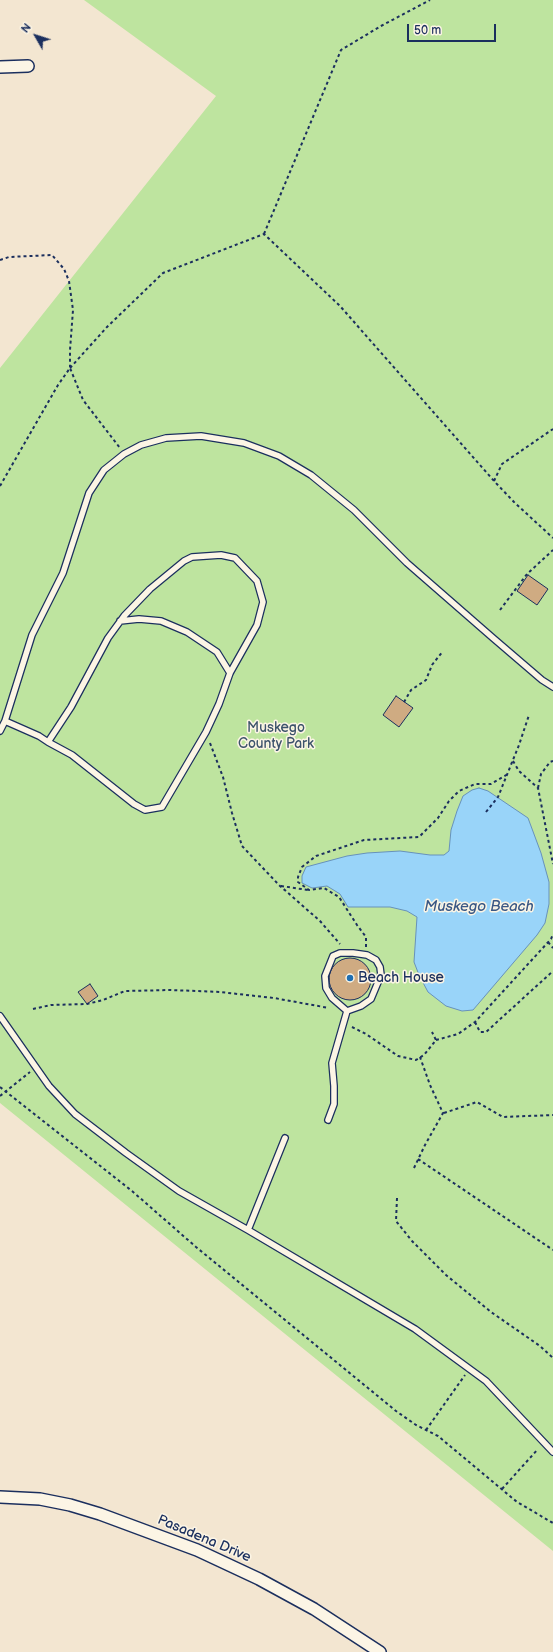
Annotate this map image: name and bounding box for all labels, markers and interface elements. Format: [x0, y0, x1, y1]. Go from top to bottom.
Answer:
north arrow [16, 16, 56, 56]
scale bar [409, 16, 498, 42]
text: N [19, 21, 34, 35]
text: 50 m [414, 23, 441, 38]
park label: Muskego County Park [238, 720, 314, 752]
water label: Muskego Beach [424, 898, 534, 916]
place label: Beach House [358, 970, 444, 986]
marker: Beach House [345, 973, 355, 983]
street label: Pasadena Drive [155, 1512, 253, 1566]

